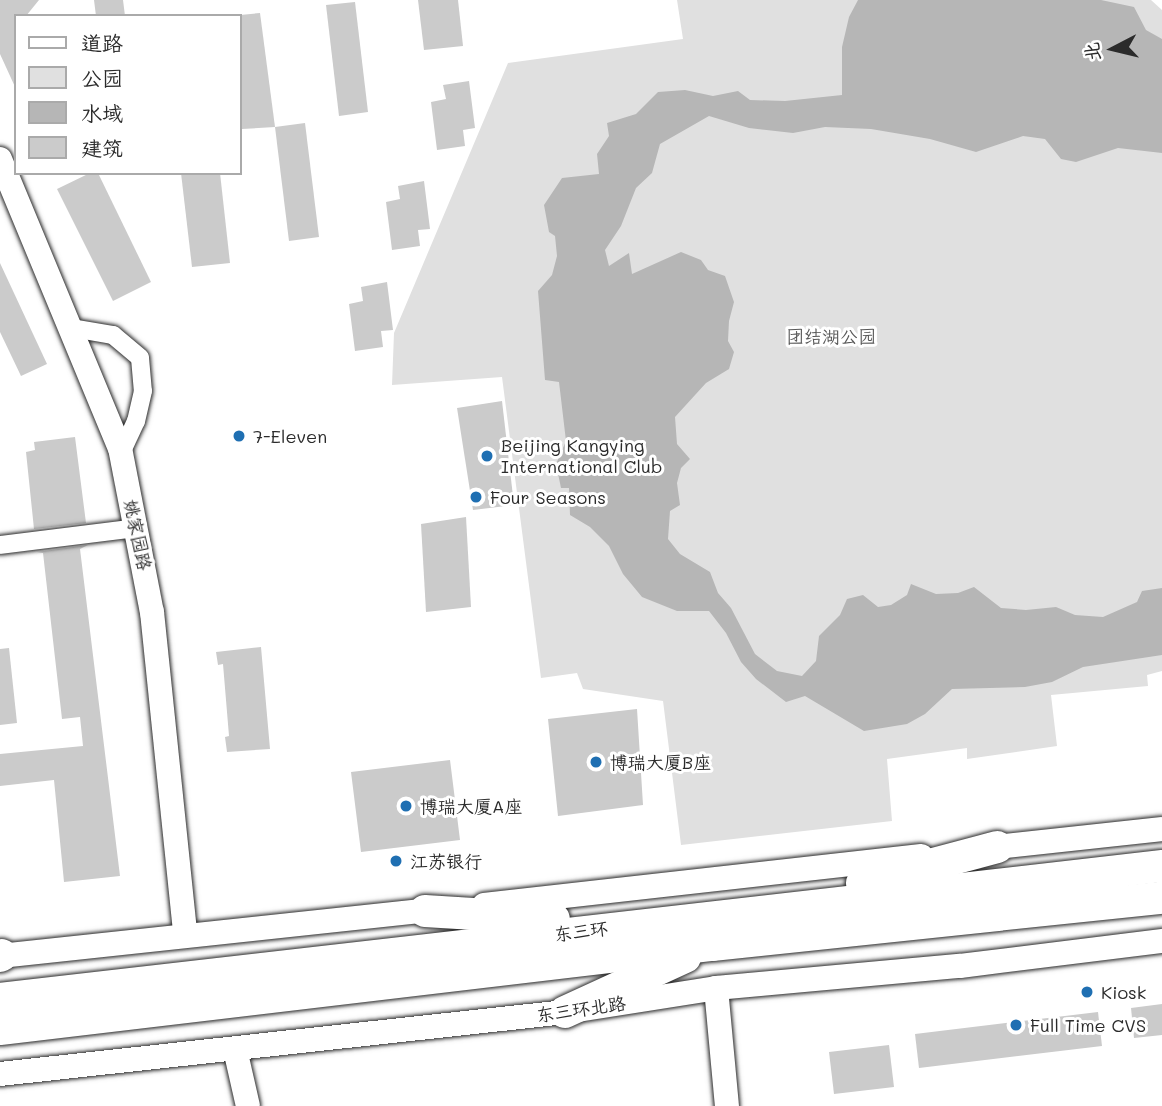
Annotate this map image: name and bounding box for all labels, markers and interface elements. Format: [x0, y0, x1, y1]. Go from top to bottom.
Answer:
legend [14, 14, 242, 175]
north arrow [1078, 14, 1148, 84]
text: 道路 [81, 29, 123, 56]
text: 北 [1078, 41, 1105, 63]
text: 公园 [81, 64, 123, 91]
text: 水域 [81, 99, 123, 126]
text: 建筑 [81, 134, 123, 161]
park label: 团结湖公园 [786, 325, 876, 347]
place label: 7-Eleven [253, 425, 327, 447]
marker: 7-Eleven [231, 428, 247, 444]
place label: Beijing Kangying International Club [501, 435, 662, 478]
marker: Beijing Kangying International Club [479, 448, 495, 464]
place label: Four Seasons [490, 486, 606, 508]
marker: Four Seasons [468, 489, 484, 505]
street label: 姚家园路 [120, 498, 156, 572]
place label: 博瑞大厦B座 [610, 751, 711, 773]
marker: 博瑞大厦B座 [588, 754, 604, 770]
place label: 博瑞大厦A座 [420, 795, 522, 817]
marker: 博瑞大厦A座 [398, 798, 414, 814]
place label: 江苏银行 [410, 850, 482, 872]
marker: 江苏银行 [388, 853, 404, 869]
street label: 东三环 [553, 917, 609, 945]
place label: Kiosk [1101, 981, 1146, 1003]
marker: Kiosk [1079, 984, 1095, 1000]
street label: 东三环北路 [535, 992, 627, 1026]
place label: Full Time CVS [1030, 1014, 1146, 1036]
marker: Full Time CVS [1008, 1017, 1024, 1033]

